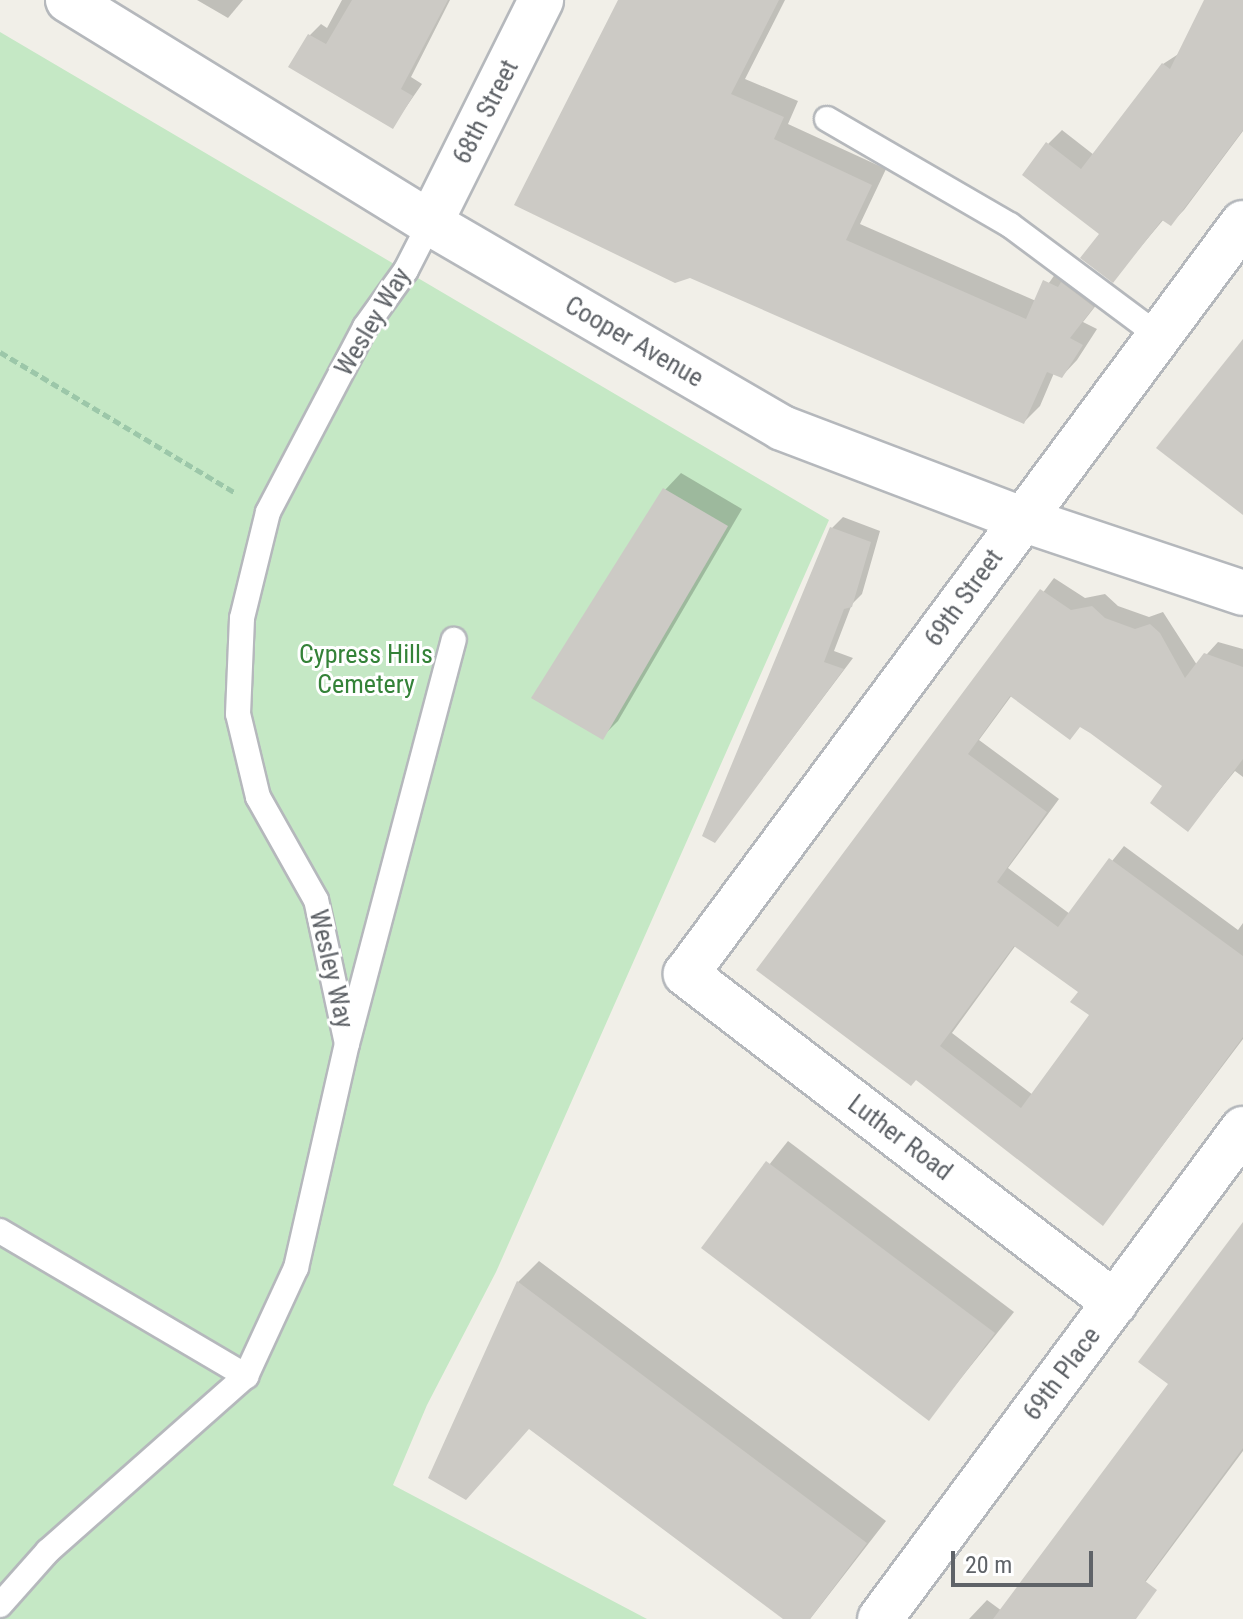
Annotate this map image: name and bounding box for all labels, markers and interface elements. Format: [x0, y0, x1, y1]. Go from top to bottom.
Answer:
street label: 68th Street [446, 55, 526, 169]
street label: Wesley Way [329, 262, 417, 382]
street label: Cooper Avenue [559, 290, 709, 394]
street label: 69th Street [918, 543, 1010, 653]
park label: Cypress Hills Cemetery [299, 639, 433, 700]
street label: Wesley Way [302, 907, 360, 1031]
street label: Luther Road [842, 1089, 958, 1187]
street label: 69th Place [1017, 1321, 1107, 1427]
scale bar [955, 1535, 1097, 1585]
text: 20 m [965, 1551, 1012, 1579]

